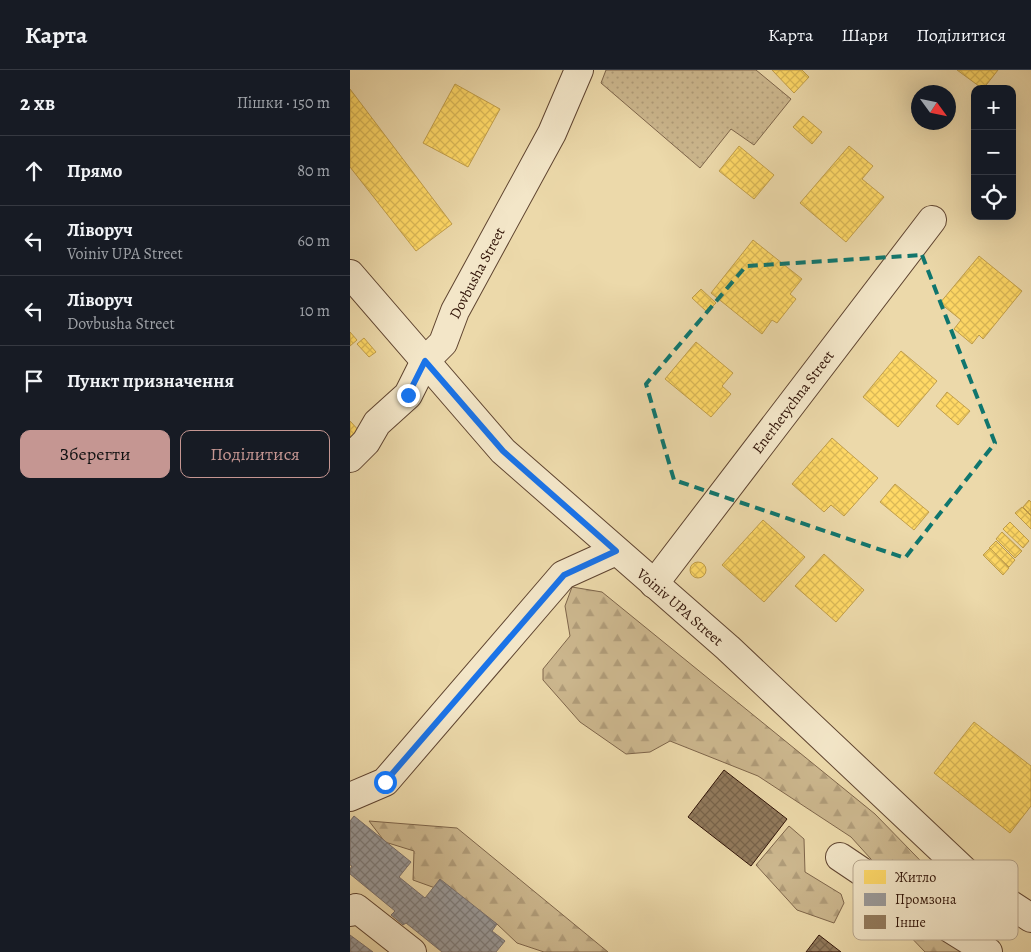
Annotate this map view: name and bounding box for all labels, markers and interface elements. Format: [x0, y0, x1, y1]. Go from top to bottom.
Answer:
text: Карта [25, 19, 87, 51]
text: Карта [768, 23, 813, 47]
text: Шари [841, 23, 888, 47]
text: Поділитися [916, 23, 1006, 47]
north arrow [911, 85, 956, 130]
map controls [971, 85, 1016, 220]
button: + [971, 85, 1016, 130]
text: 2 хв [20, 89, 55, 117]
text: Пішки · 150 m [237, 92, 330, 114]
button: − [971, 130, 1016, 175]
icon: ahead [20, 157, 48, 185]
text: Прямо [67, 158, 122, 184]
text: 80 m [297, 160, 330, 182]
button: locate [971, 175, 1016, 220]
text: Ліворуч [67, 217, 133, 243]
street label: Dovbusha Street [444, 224, 510, 322]
icon: left [20, 227, 48, 255]
text: 60 m [298, 230, 330, 252]
text: Voiniv UPA Street [67, 243, 183, 265]
text: Ліворуч [67, 287, 133, 313]
icon: left [20, 297, 48, 325]
text: 10 m [300, 300, 330, 322]
text: Dovbusha Street [67, 313, 175, 335]
street label: Enerhetychna Street [747, 346, 839, 458]
icon: arrive [20, 367, 48, 395]
text: Пункт призначення [67, 368, 234, 394]
route end [397, 384, 420, 407]
button: Зберегти [20, 430, 170, 478]
button: Поділитися [180, 430, 330, 478]
street label: Voiniv UPA Street [632, 563, 728, 650]
route start [374, 771, 397, 794]
legend [853, 860, 1018, 940]
text: Житло [895, 868, 936, 887]
text: Промзона [895, 890, 957, 909]
text: Інше [895, 913, 926, 932]

